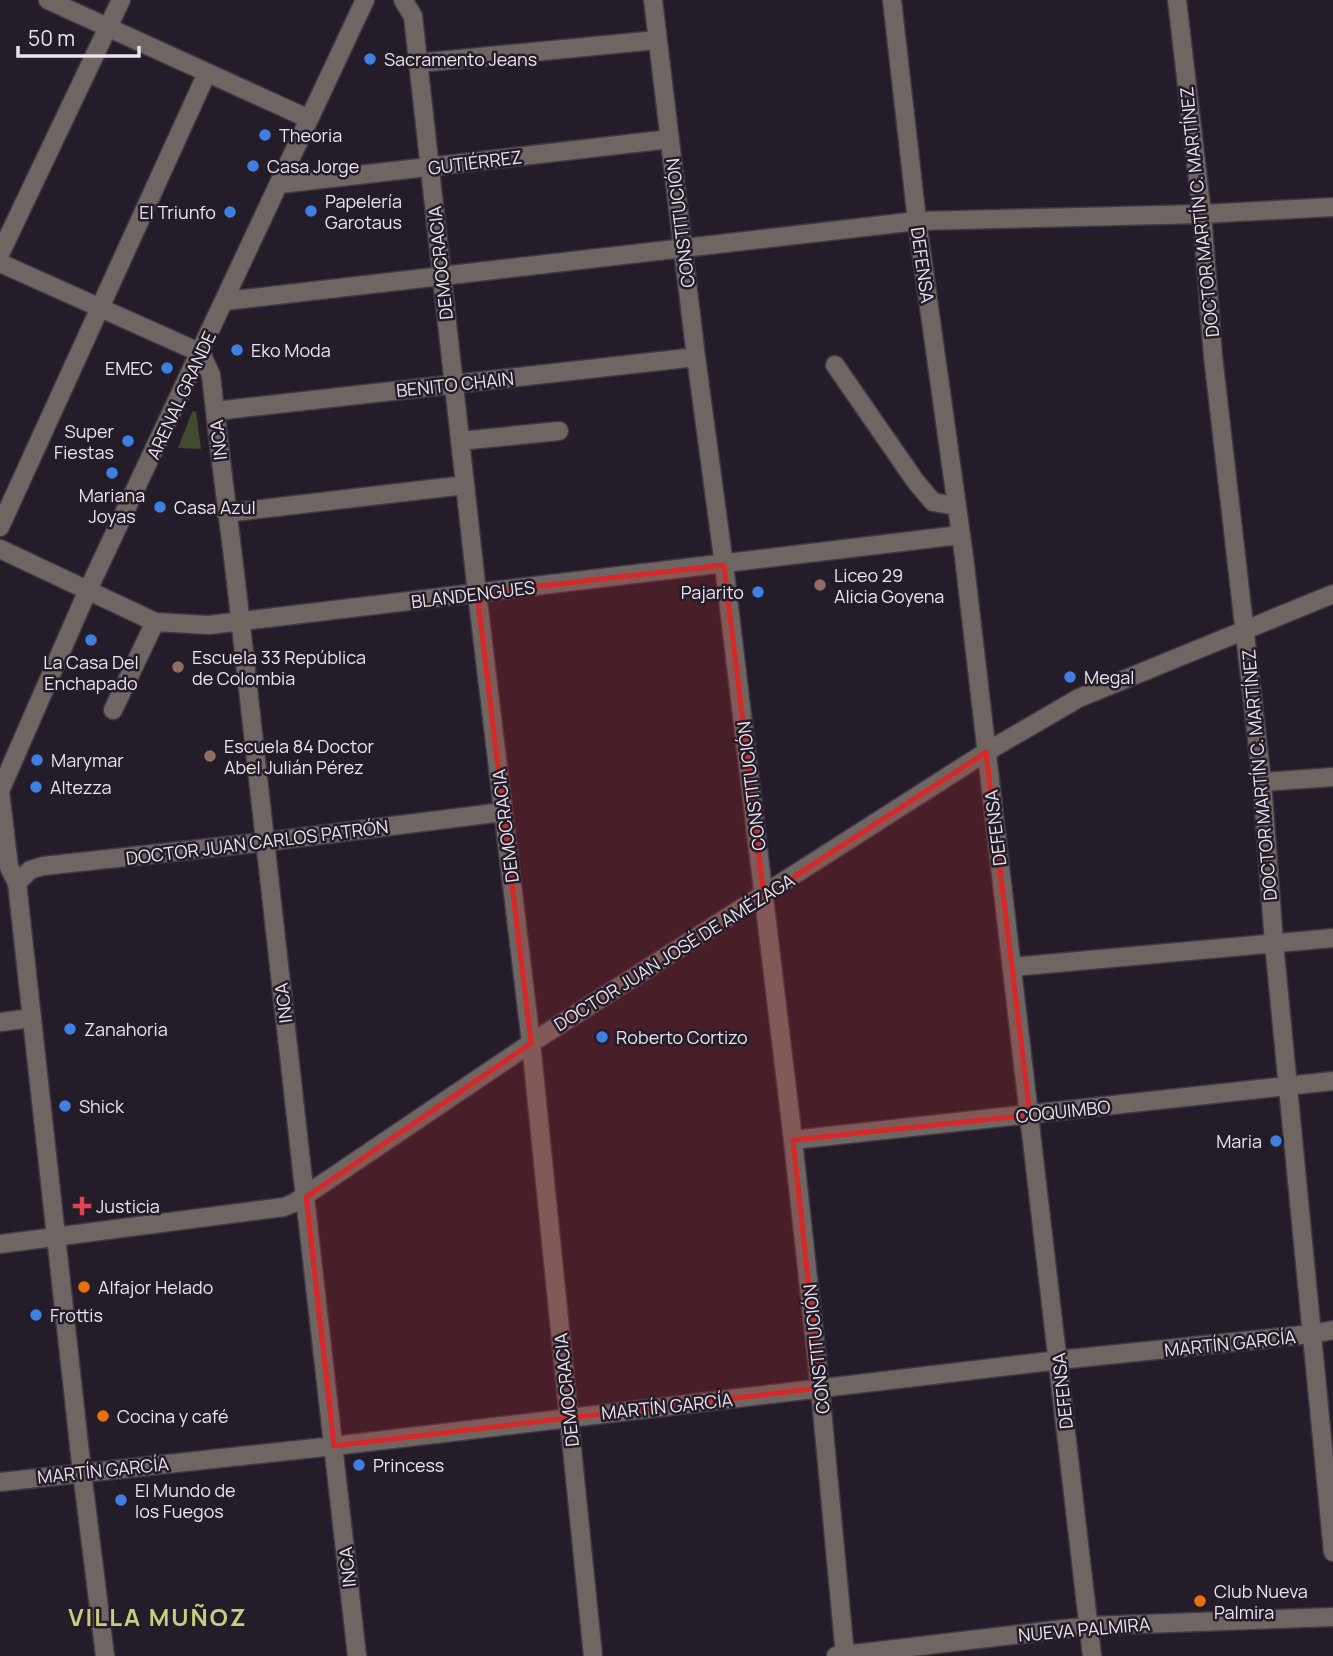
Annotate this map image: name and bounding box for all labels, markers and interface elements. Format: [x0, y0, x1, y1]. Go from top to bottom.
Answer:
scale bar [18, 14, 138, 58]
text: 50 m [28, 24, 75, 52]
place label: Sacramento Jeans [384, 47, 537, 71]
marker: Sacramento Jeans [362, 51, 378, 67]
street label: DOCTOR MARTÍN C. MARTÍNEZ [1174, 85, 1224, 339]
place label: Theoria [279, 123, 342, 147]
marker: Theoria [257, 127, 273, 143]
street label: GUTIÉRREZ [427, 144, 523, 180]
place label: Casa Jorge [267, 154, 359, 178]
street label: CONSTITUCIÓN [660, 157, 700, 289]
marker: Casa Jorge [245, 158, 261, 174]
place label: Papelería Garotaus [325, 189, 402, 234]
place label: El Triunfo [139, 200, 216, 224]
marker: Papelería Garotaus [303, 203, 319, 219]
marker: El Triunfo [222, 204, 238, 220]
street label: DEMOCRACIA [422, 204, 458, 321]
street label: DEFENSA [906, 225, 940, 305]
street label: ARENAL GRANDE [141, 327, 221, 463]
place label: Eko Moda [251, 338, 331, 362]
marker: Eko Moda [229, 342, 245, 358]
place label: EMEC [105, 356, 153, 380]
marker: EMEC [159, 360, 175, 376]
street label: BENITO CHAIN [395, 366, 515, 402]
street label: INCA [204, 418, 232, 461]
place label: Super Fiestas [54, 419, 114, 464]
marker: Super Fiestas [120, 433, 136, 449]
marker: Mariana Joyas [104, 465, 120, 481]
place label: Mariana Joyas [79, 483, 145, 528]
place label: Casa Azul [174, 495, 256, 519]
marker: Casa Azul [152, 499, 168, 515]
place label: Liceo 29 Alicia Goyena [834, 563, 944, 608]
street label: BLANDENGUES [410, 574, 536, 614]
marker: Liceo 29 Alicia Goyena [812, 577, 828, 593]
place label: Pajarito [681, 580, 744, 604]
marker: Pajarito [750, 584, 766, 600]
marker: La Casa Del Enchapado [83, 632, 99, 648]
place label: Escuela 33 República de Colombia [192, 645, 366, 690]
street label: DOCTOR MARTÍN C. MARTÍNEZ [1236, 648, 1282, 902]
place label: La Casa Del Enchapado [43, 650, 139, 695]
marker: Escuela 33 República de Colombia [170, 659, 186, 675]
place label: Megal [1084, 665, 1135, 689]
marker: Megal [1062, 669, 1078, 685]
street label: CONSTITUCIÓN [731, 720, 771, 852]
place label: Escuela 84 Doctor Abel Julián Pérez [224, 734, 375, 779]
place label: Marymar [51, 748, 124, 772]
marker: Escuela 84 Doctor Abel Julián Pérez [202, 748, 218, 764]
marker: Marymar [29, 752, 45, 768]
street label: DEMOCRACIA [486, 767, 524, 884]
place label: Altezza [50, 775, 112, 799]
marker: Altezza [28, 779, 44, 795]
street label: DEFENSA [978, 788, 1012, 867]
street label: DOCTOR JUAN CARLOS PATRÓN [125, 814, 389, 870]
street label: DOCTOR JUAN JOSÉ DE AMÉZAGA [549, 867, 799, 1036]
street label: INCA [269, 981, 297, 1025]
place label: Zanahoria [84, 1017, 168, 1041]
marker: Zanahoria [62, 1021, 78, 1037]
place label: Roberto Cortizo [616, 1025, 748, 1049]
marker: Roberto Cortizo [594, 1029, 610, 1045]
place label: Shick [79, 1094, 125, 1118]
street label: COQUIMBO [1015, 1094, 1111, 1128]
marker: Shick [57, 1098, 73, 1114]
place label: Maria [1216, 1129, 1262, 1153]
marker: Maria [1268, 1133, 1284, 1149]
place label: Justicia [96, 1194, 160, 1218]
marker: Justicia [74, 1198, 90, 1214]
place label: Alfajor Helado [98, 1275, 213, 1299]
marker: Alfajor Helado [76, 1279, 92, 1295]
street label: CONSTITUCIÓN [797, 1283, 835, 1415]
place label: Frottis [50, 1303, 103, 1327]
marker: Frottis [28, 1307, 44, 1323]
street label: MARTÍN GARCÍA [1163, 1324, 1298, 1362]
street label: DEMOCRACIA [548, 1331, 584, 1448]
street label: DEFENSA [1046, 1351, 1078, 1430]
street label: MARTÍN GARCÍA [600, 1387, 735, 1425]
place label: Cocina y café [117, 1404, 229, 1428]
marker: Cocina y café [95, 1408, 111, 1424]
street label: MARTÍN GARCÍA [36, 1451, 171, 1489]
place label: Princess [373, 1453, 444, 1477]
marker: Princess [351, 1457, 367, 1473]
place label: El Mundo de los Fuegos [135, 1478, 236, 1523]
marker: El Mundo de los Fuegos [113, 1492, 129, 1508]
street label: INCA [333, 1545, 361, 1588]
place label: Club Nueva Palmira [1214, 1579, 1308, 1624]
marker: Club Nueva Palmira [1192, 1593, 1208, 1609]
district label: VILLA MUÑOZ [68, 1600, 248, 1633]
street label: NUEVA PALMIRA [1017, 1611, 1152, 1647]

